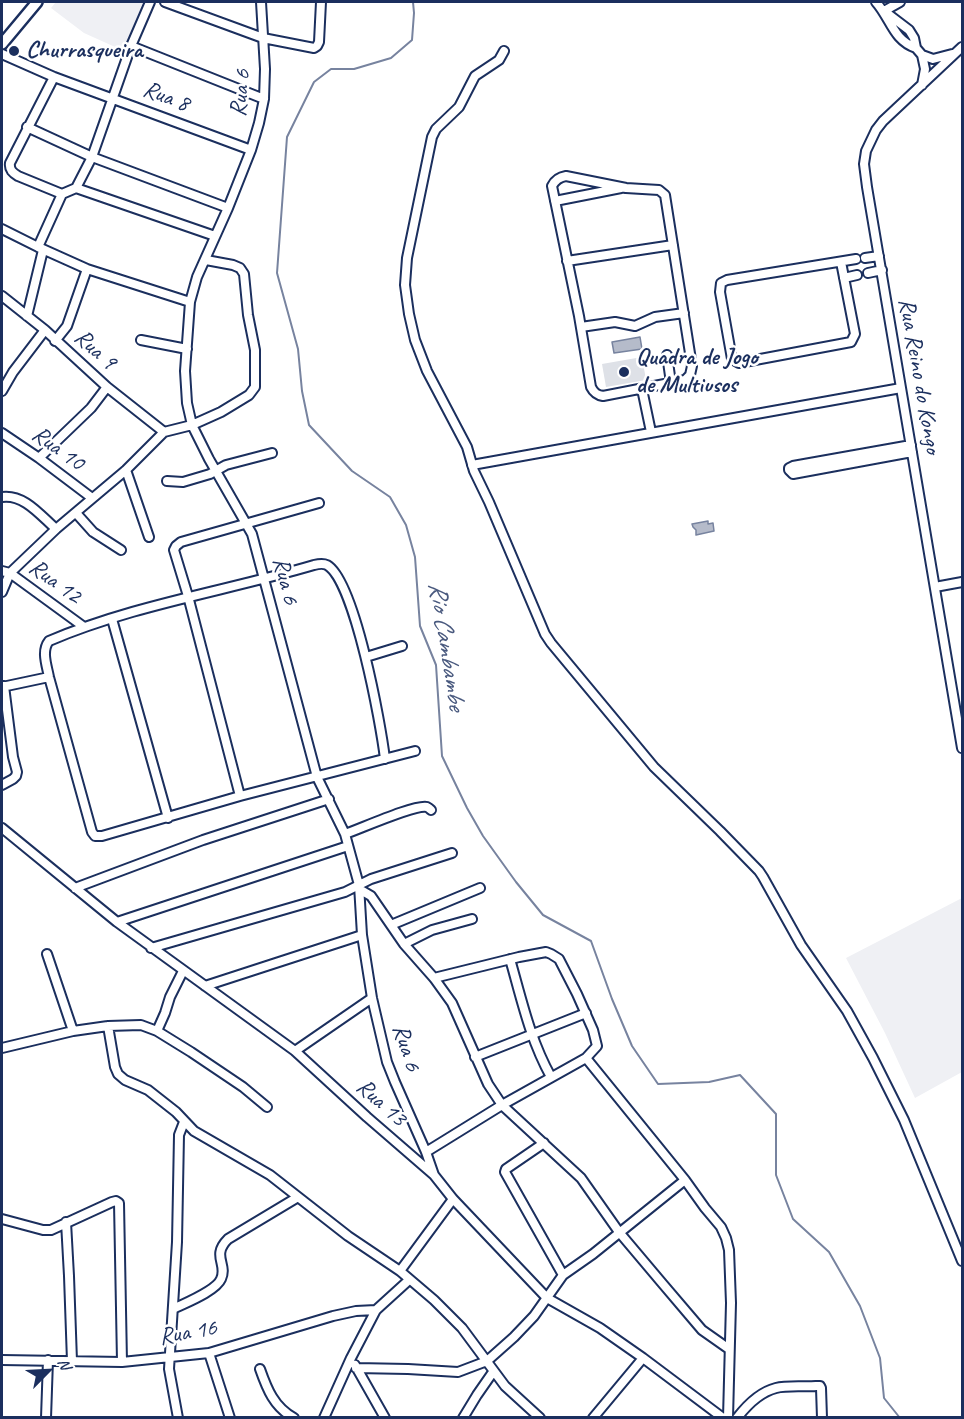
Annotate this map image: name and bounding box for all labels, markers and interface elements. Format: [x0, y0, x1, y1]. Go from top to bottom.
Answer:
place label: Churrasqueira [26, 37, 143, 65]
marker: Churrasqueira [7, 44, 21, 58]
street label: Rua 6 [224, 68, 258, 118]
street label: Rua 8 [139, 75, 193, 119]
street label: Rua Reino do Kongo [891, 296, 947, 456]
street label: Rua 9 [68, 323, 122, 377]
place label: Quadra de Jogo de Multiusos [636, 344, 758, 400]
marker: Quadra de Jogo de Multiusos [617, 365, 631, 379]
street label: Rua 10 [26, 420, 90, 478]
street label: Rua 12 [23, 553, 87, 611]
street label: Rua 6 [265, 555, 305, 607]
water label: Rio Cambambe [421, 580, 471, 712]
street label: Rua 6 [385, 1021, 427, 1075]
street label: Rua 13 [350, 1073, 412, 1133]
street label: Rua 16 [157, 1314, 219, 1352]
north arrow [18, 1341, 78, 1401]
text: N [53, 1355, 76, 1372]

